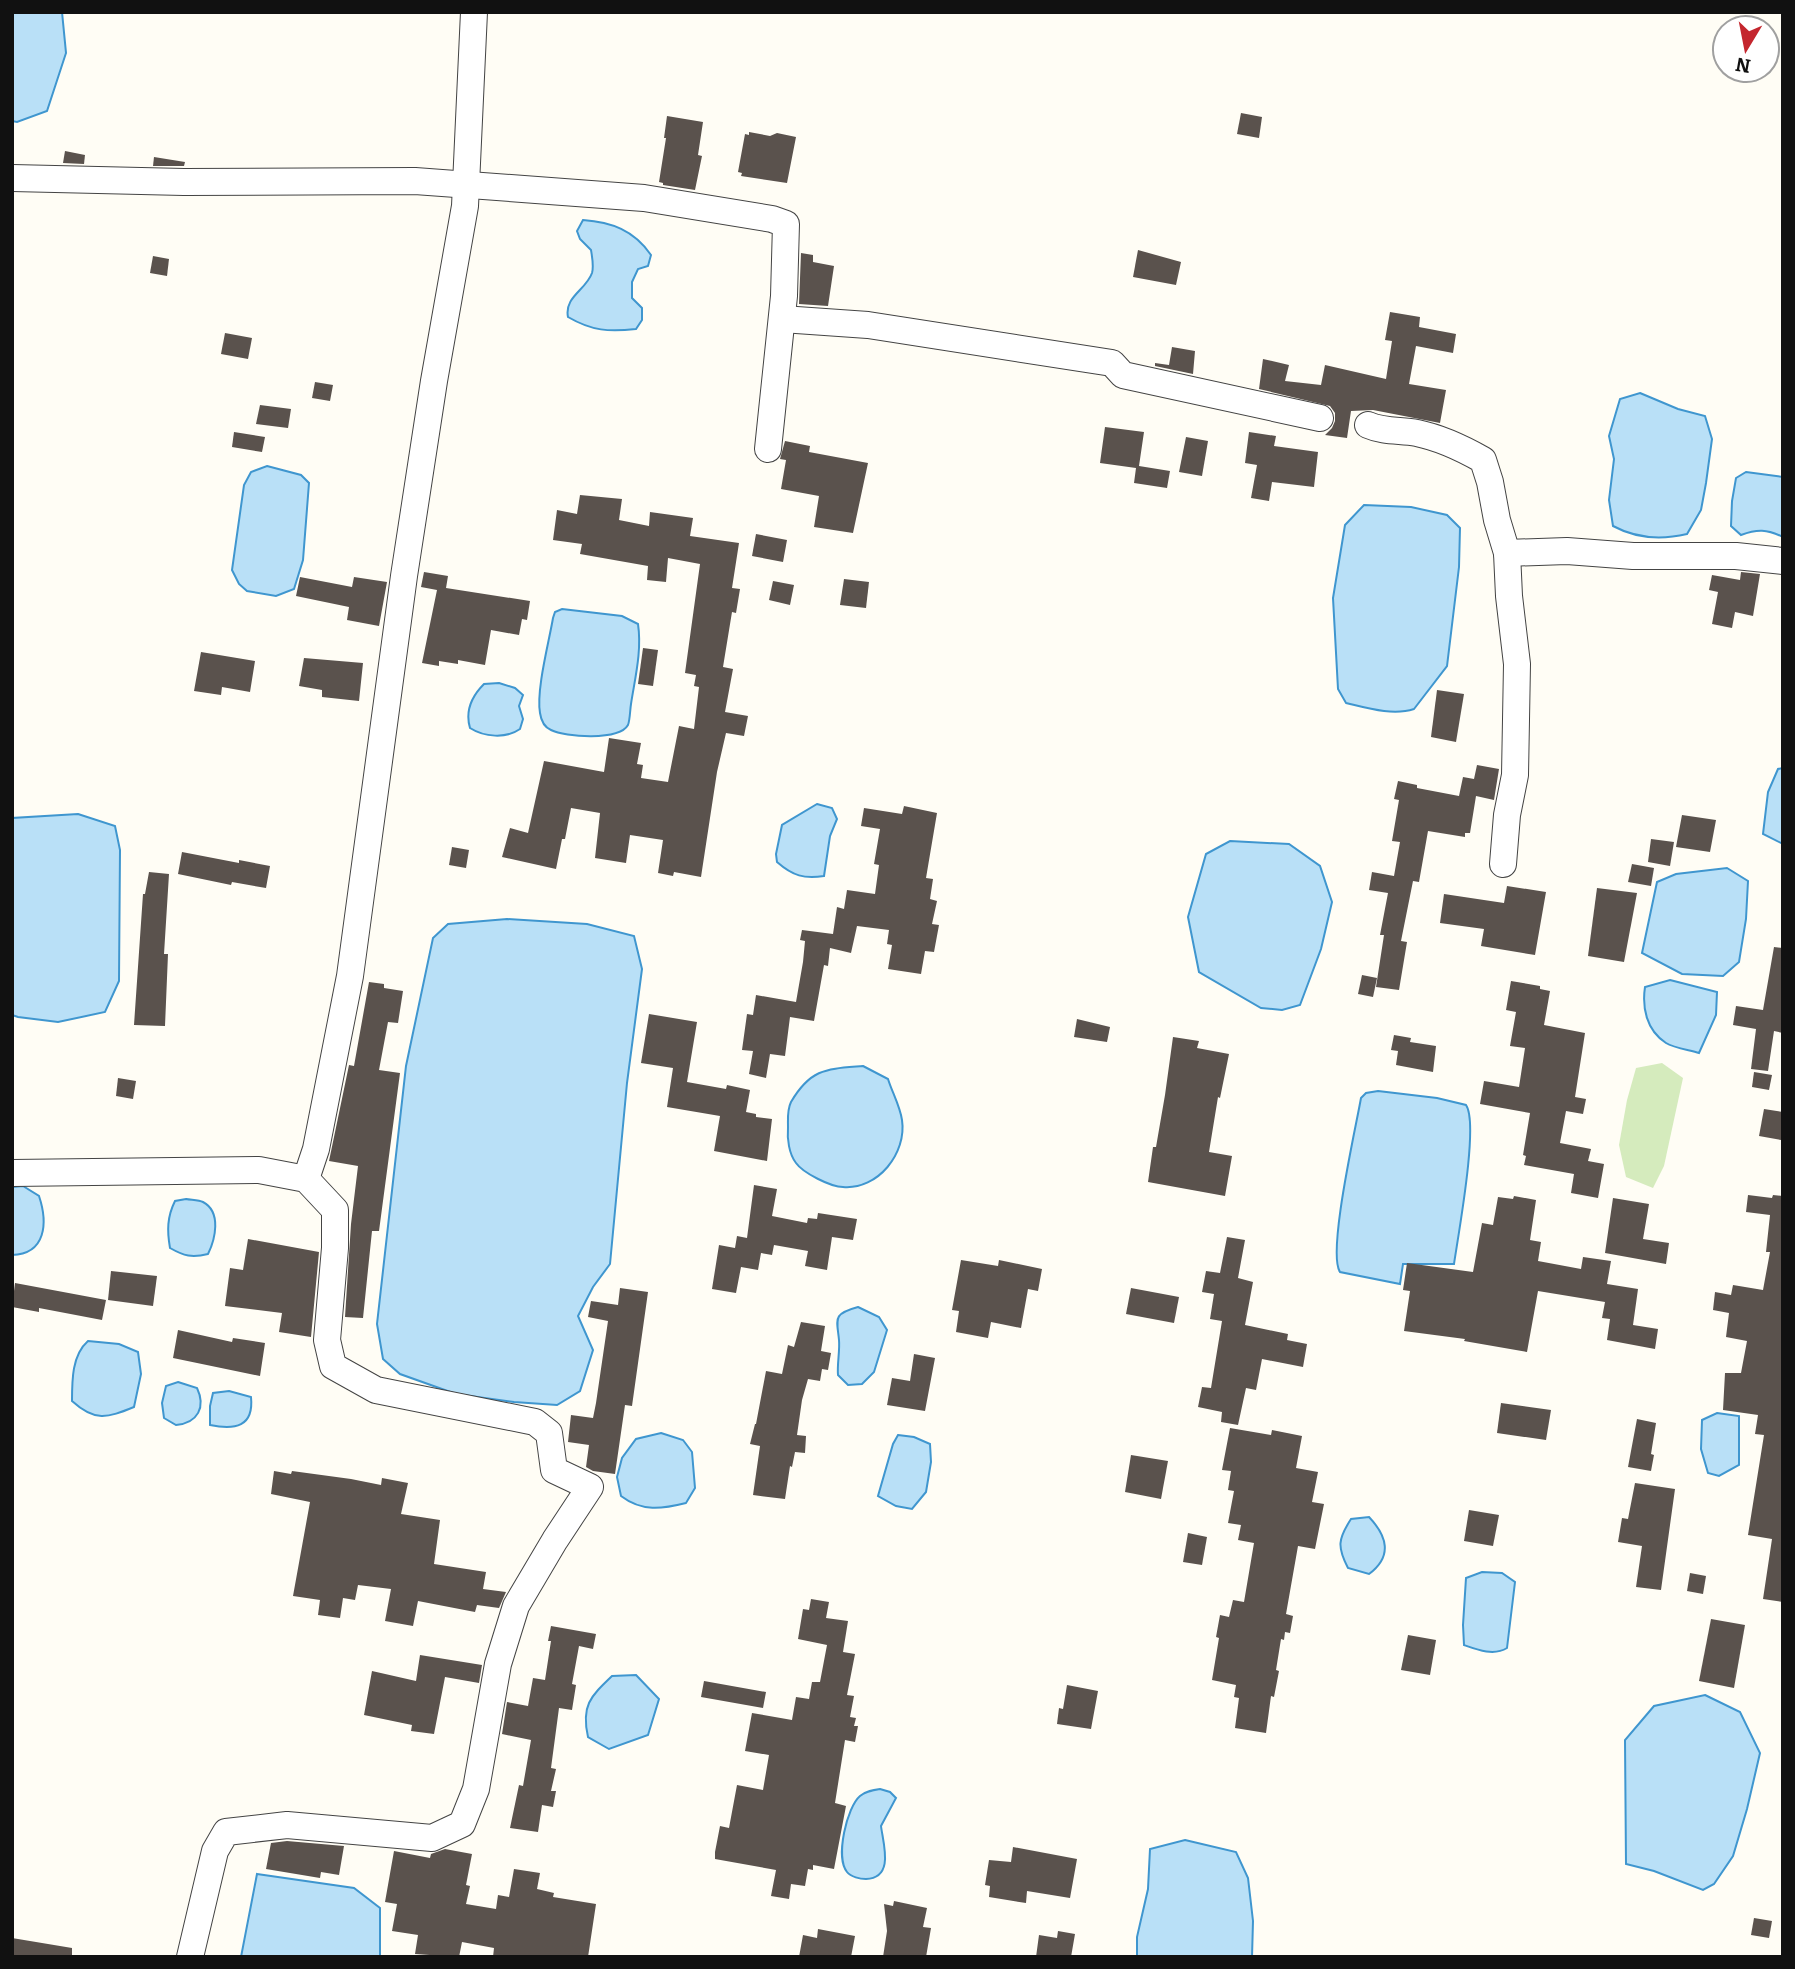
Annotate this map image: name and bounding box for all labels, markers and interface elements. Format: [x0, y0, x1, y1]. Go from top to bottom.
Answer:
north arrow [1711, 14, 1781, 84]
text: N [1734, 53, 1752, 78]

